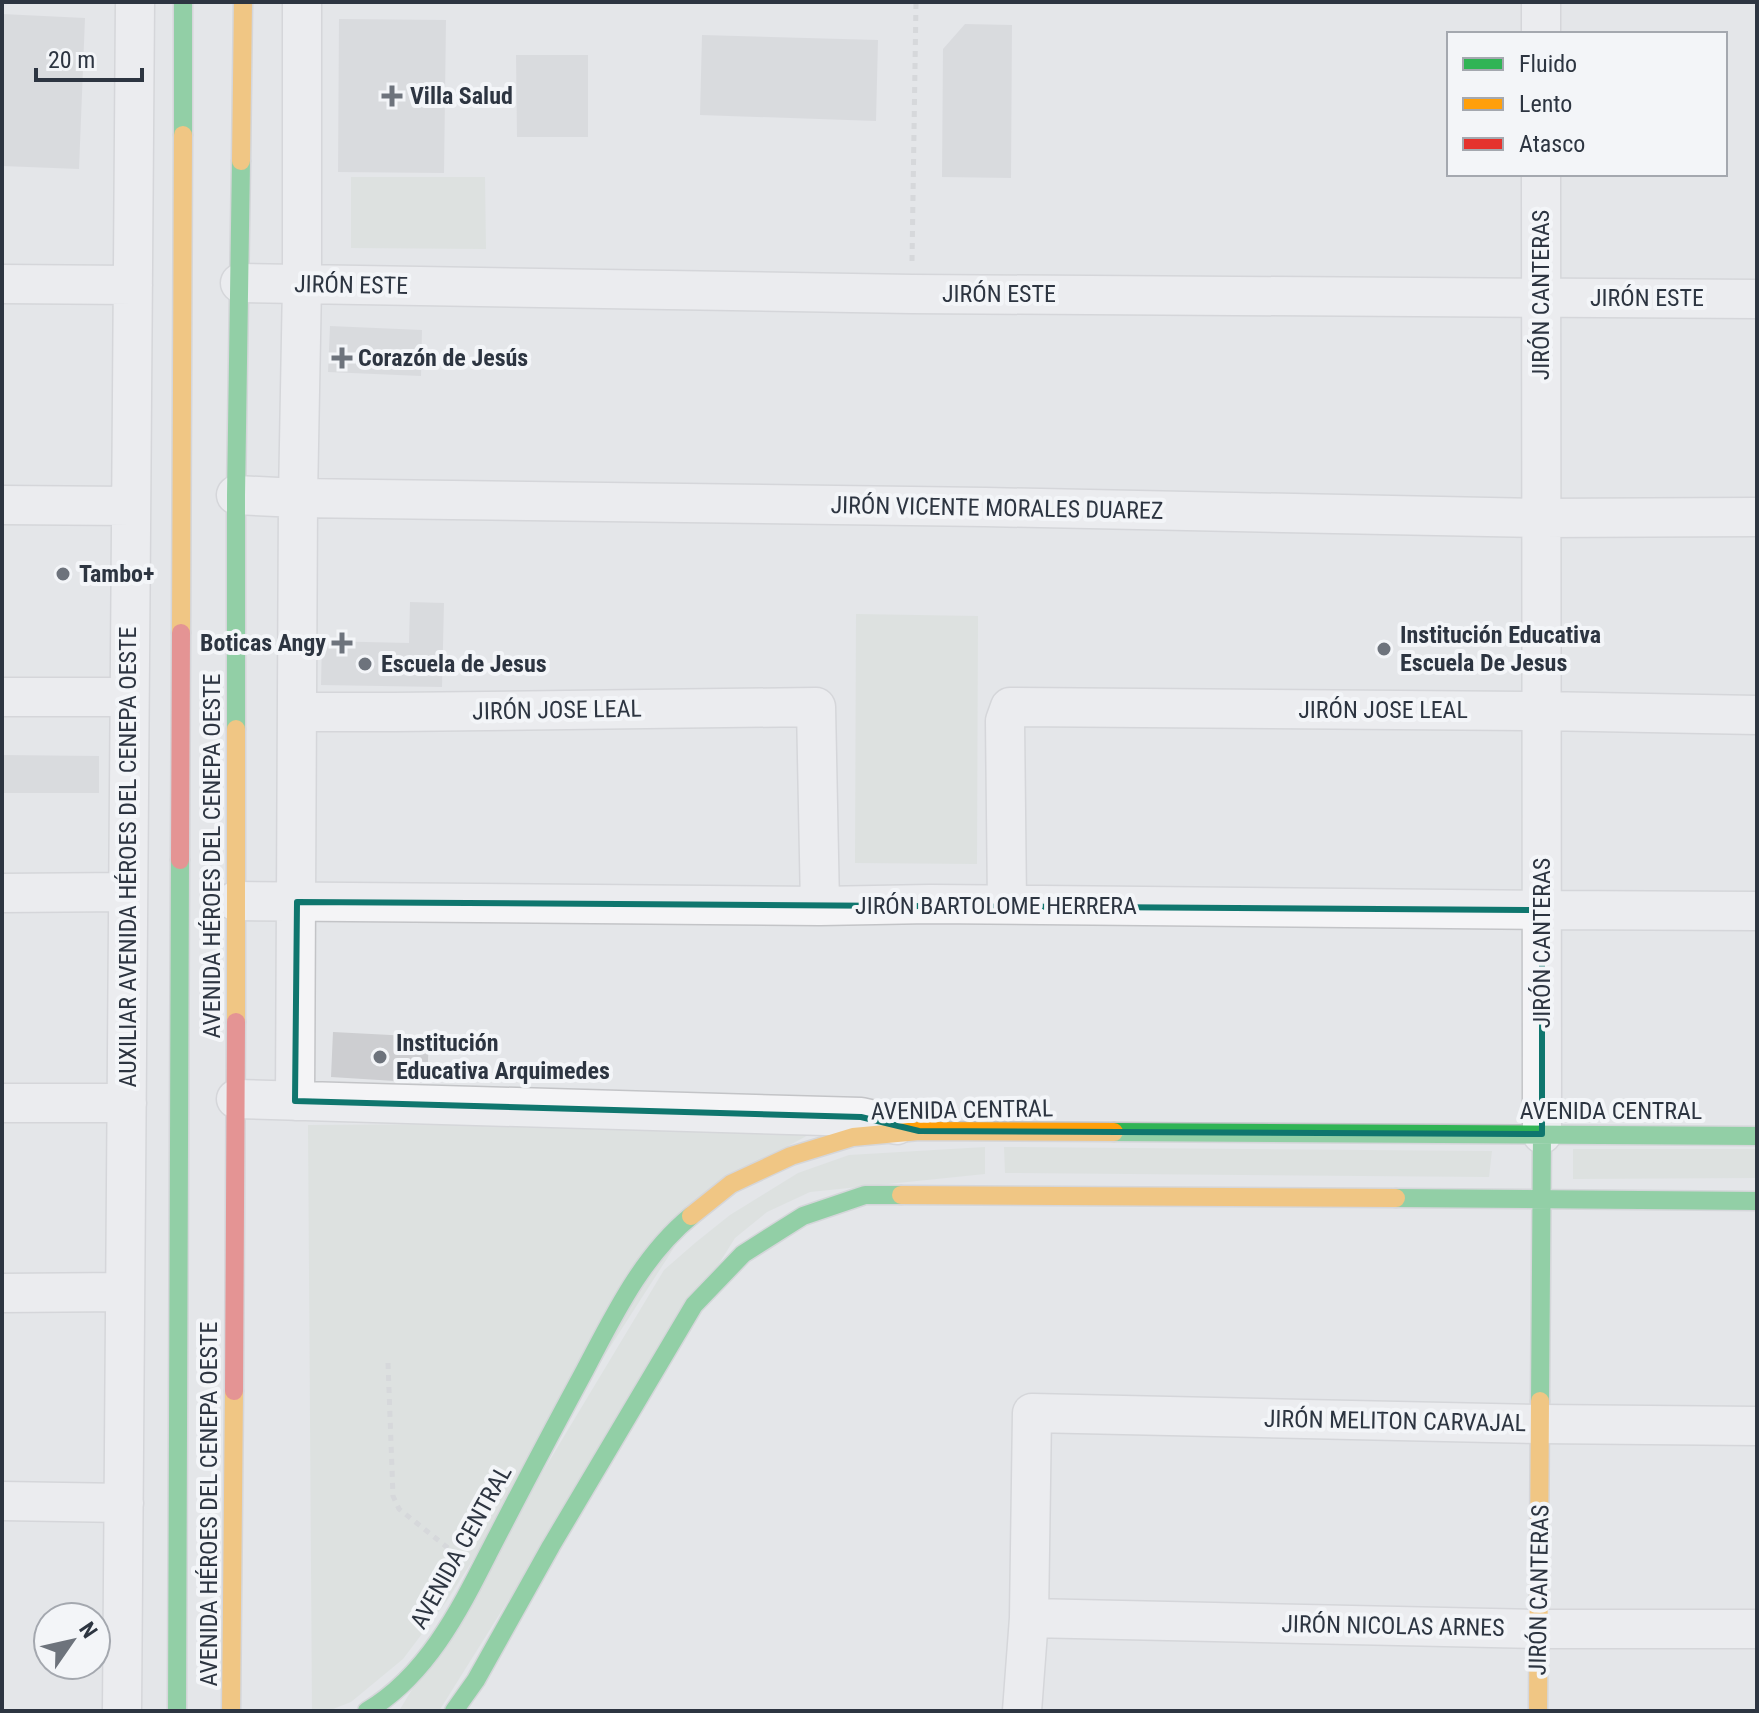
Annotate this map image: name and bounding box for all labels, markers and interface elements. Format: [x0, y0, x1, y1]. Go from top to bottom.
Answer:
scale bar [36, 32, 142, 82]
legend [1447, 32, 1727, 176]
text: 20 m [48, 46, 95, 74]
text: Fluido [1519, 50, 1577, 78]
place label: Villa Salud [410, 82, 513, 110]
marker: Villa Salud [381, 85, 403, 107]
text: Lento [1519, 90, 1572, 118]
text: Atasco [1519, 130, 1585, 158]
street label: JIRÓN CANTERAS [1527, 210, 1555, 380]
street label: JIRÓN ESTE [294, 270, 408, 300]
street label: JIRÓN ESTE [942, 280, 1056, 308]
street label: JIRÓN ESTE [1590, 284, 1704, 312]
place label: Corazón de Jesús [358, 344, 528, 372]
marker: Corazón de Jesús [333, 349, 351, 367]
street label: JIRÓN VICENTE MORALES DUAREZ [830, 491, 1164, 525]
place label: Tambo+ [79, 560, 154, 588]
marker: Tambo+ [54, 565, 72, 583]
place label: Institución Educativa Escuela De Jesus [1400, 621, 1601, 677]
street label: AUXILIAR AVENIDA HÉROES DEL CENEPA OESTE [114, 626, 142, 1087]
place label: Boticas Angy [200, 629, 326, 657]
marker: Boticas Angy [333, 634, 351, 652]
marker: Institución Educativa Escuela De Jesus [1375, 640, 1393, 658]
place label: Escuela de Jesus [381, 650, 547, 678]
marker: Escuela de Jesus [356, 655, 374, 673]
street label: AVENIDA HÉROES DEL CENEPA OESTE [198, 673, 226, 1038]
street label: JIRÓN JOSE LEAL [472, 695, 642, 725]
street label: JIRÓN JOSE LEAL [1298, 696, 1468, 724]
street label: JIRÓN CANTERAS [1528, 858, 1556, 1028]
street label: JIRÓN BARTOLOME HERRERA [855, 892, 1137, 920]
place label: Institución Educativa Arquimedes [396, 1029, 610, 1085]
marker: Institución Educativa Arquimedes [371, 1048, 389, 1066]
street label: AVENIDA CENTRAL [871, 1094, 1053, 1126]
street label: AVENIDA CENTRAL [1520, 1097, 1702, 1125]
street label: AVENIDA HÉROES DEL CENEPA OESTE [195, 1321, 223, 1686]
street label: JIRÓN MELITON CARVAJAL [1264, 1405, 1526, 1437]
street label: AVENIDA CENTRAL [405, 1460, 517, 1634]
street label: JIRÓN CANTERAS [1524, 1504, 1554, 1676]
north arrow [32, 1601, 112, 1681]
street label: JIRÓN NICOLAS ARNES [1281, 1610, 1505, 1642]
text: N [74, 1618, 102, 1643]

